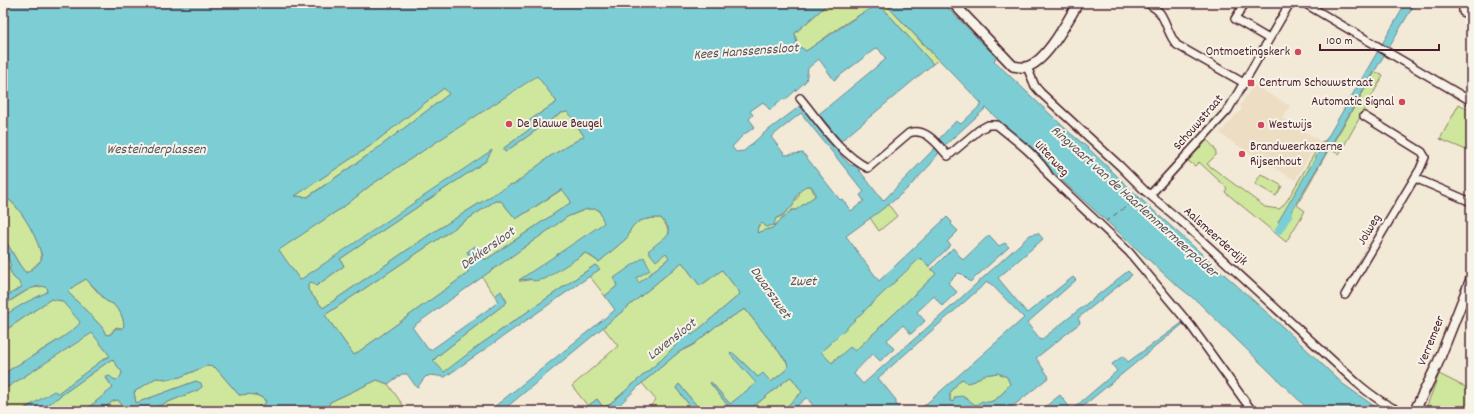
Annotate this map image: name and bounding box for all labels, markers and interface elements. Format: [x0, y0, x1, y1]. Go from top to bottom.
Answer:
scale bar [1320, 26, 1439, 52]
text: 100 m [1326, 33, 1353, 50]
water label: Kees Hanssenssloot [693, 38, 801, 66]
place label: Ontmoetingskerk [1206, 43, 1290, 62]
marker: Ontmoetingskerk [1293, 47, 1303, 57]
place label: Centrum Schouwstraat [1259, 74, 1373, 93]
marker: Centrum Schouwstraat [1246, 78, 1256, 88]
street label: Schouwstraat [1169, 91, 1229, 155]
place label: Automatic Signal [1311, 93, 1394, 112]
marker: Automatic Signal [1397, 97, 1407, 107]
place label: De Blauwe Beugel [517, 115, 602, 134]
place label: Westwijs [1269, 116, 1312, 135]
marker: De Blauwe Beugel [504, 119, 514, 129]
marker: Westwijs [1256, 120, 1266, 130]
water label: Ringvaart van de Haarlemmermeerpolder [1046, 121, 1223, 284]
street label: Uiterweg [1029, 137, 1073, 182]
place label: Brandweerkazerne Rijsenhout [1250, 138, 1343, 172]
water label: Westeinderplassen [106, 140, 206, 160]
marker: Brandweerkazerne Rijsenhout [1237, 149, 1247, 159]
street label: Aalsmeerderdijk [1179, 203, 1251, 271]
street label: Jolweg [1353, 211, 1387, 249]
water label: Dekkersloot [456, 222, 521, 275]
water label: Dwarszwet [745, 263, 796, 325]
water label: Zwet [790, 272, 818, 292]
water label: Lavensloot [643, 313, 702, 366]
street label: Verremeer [1413, 313, 1451, 369]

